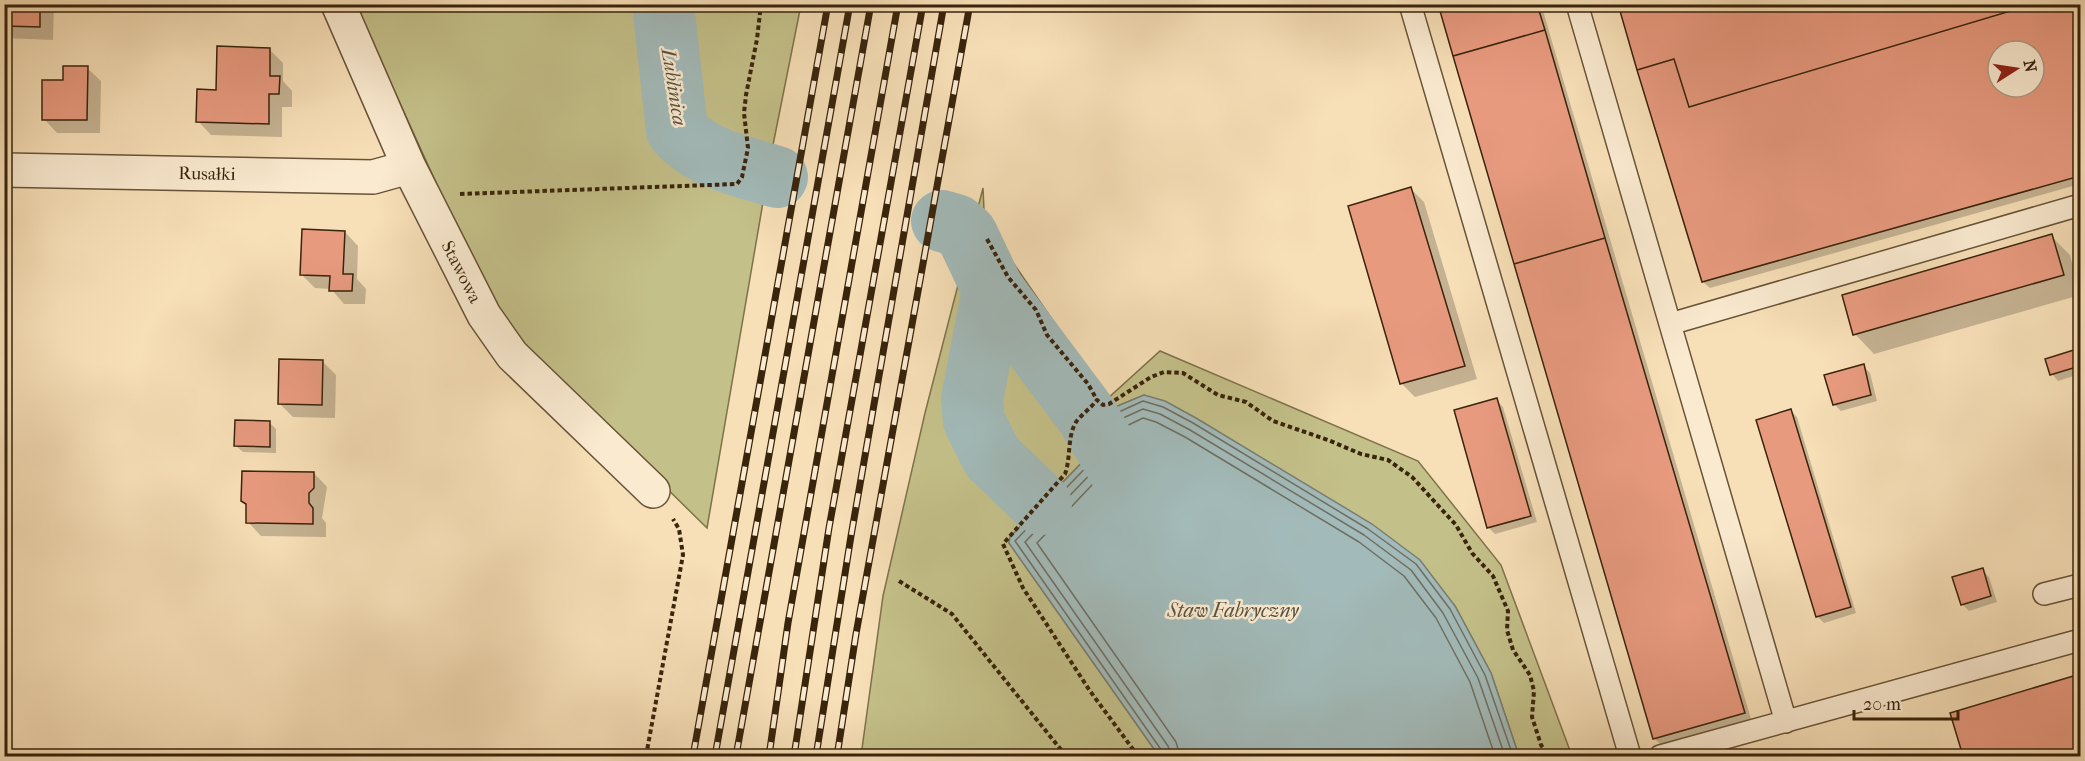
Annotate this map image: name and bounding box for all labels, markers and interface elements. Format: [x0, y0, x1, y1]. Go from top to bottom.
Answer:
north arrow [1986, 39, 2046, 99]
water label: Lublinica [656, 45, 691, 127]
text: N [2020, 58, 2041, 75]
street label: Rusałki [178, 163, 237, 185]
street label: Stawowa [436, 237, 486, 307]
water label: Staw Fabryczny [1166, 599, 1299, 622]
scale bar [1854, 683, 1958, 721]
text: 20 m [1863, 694, 1901, 715]

